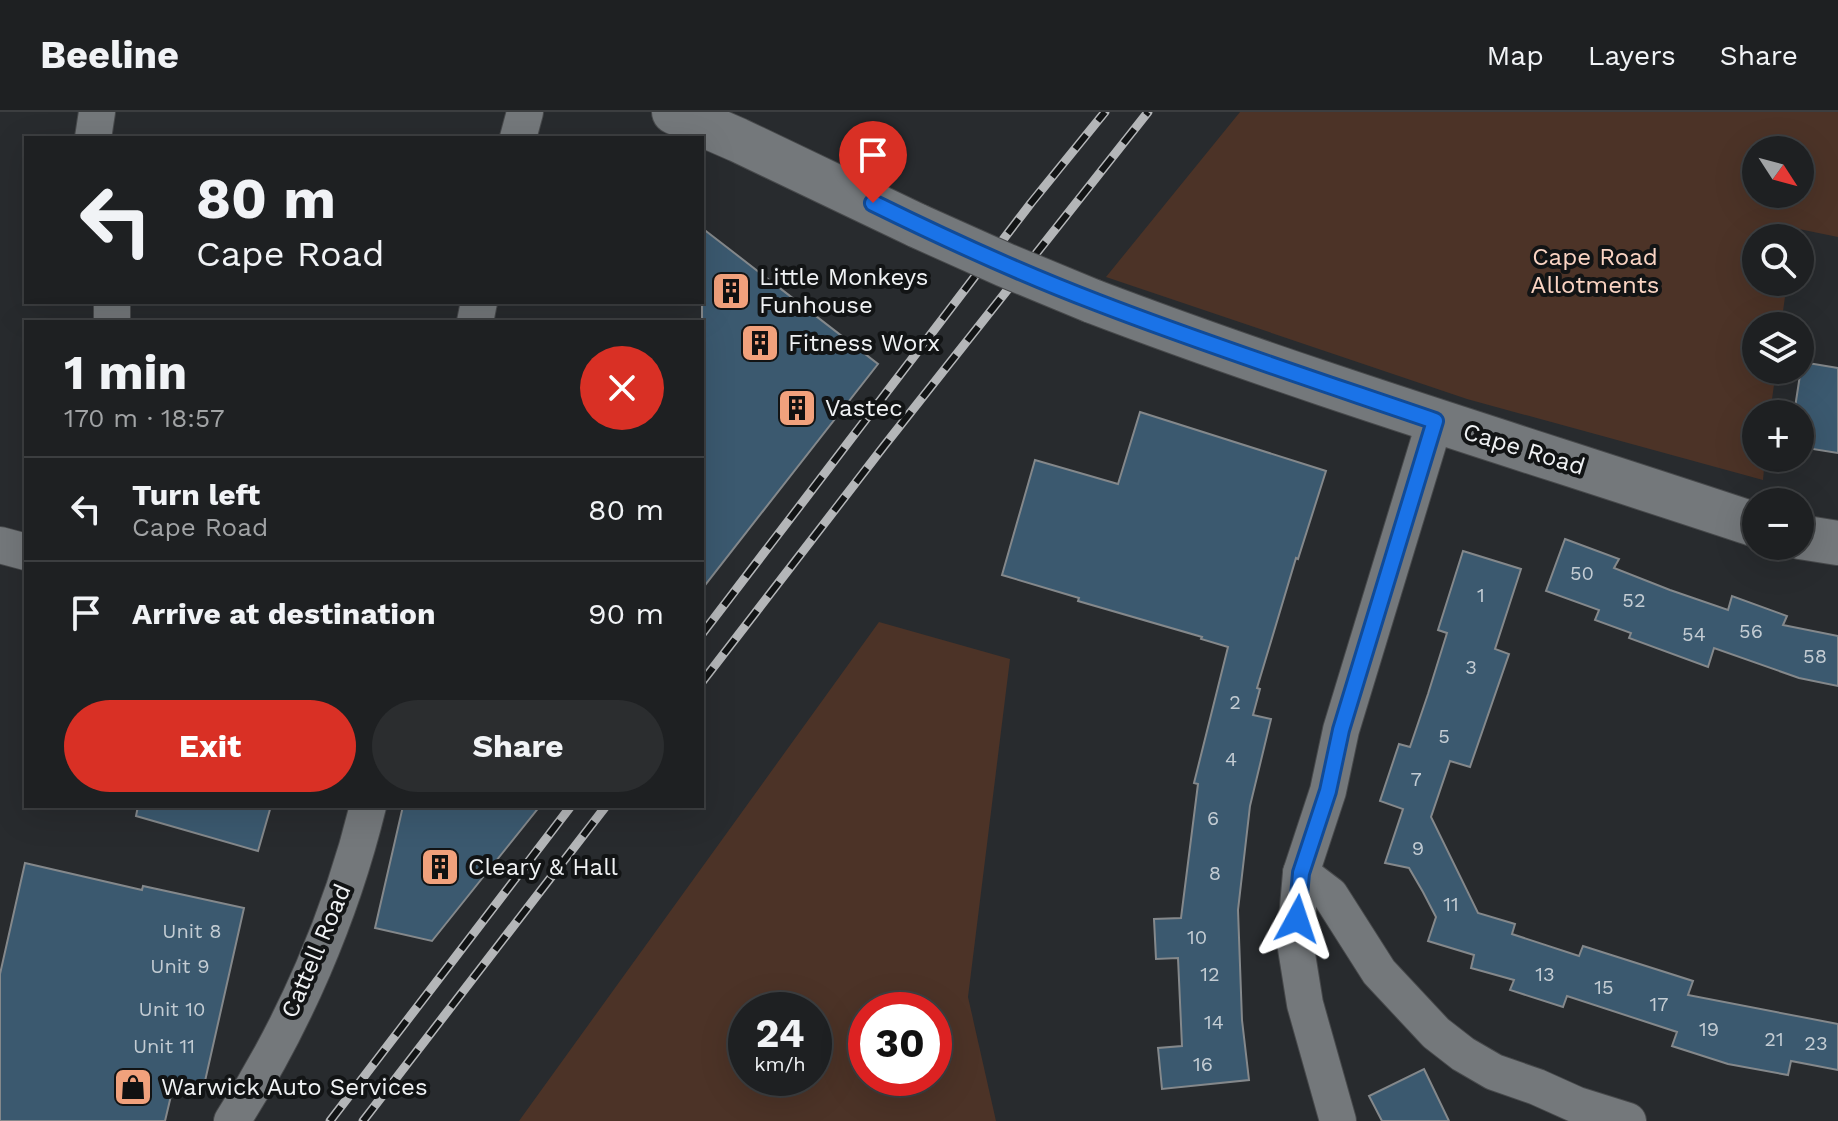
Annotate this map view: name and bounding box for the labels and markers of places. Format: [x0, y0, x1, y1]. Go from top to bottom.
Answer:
pin [839, 121, 907, 203]
place label: Little Monkeys Funhouse [759, 263, 928, 319]
building icon: Little Monkeys Funhouse [710, 270, 752, 312]
building icon: Fitness Worx [739, 322, 781, 364]
place label: Fitness Worx [788, 329, 940, 357]
building icon: Vastec [776, 387, 818, 429]
place label: Vastec [825, 394, 903, 422]
building icon: Cleary & Hall [419, 846, 461, 888]
place label: Cleary & Hall [468, 853, 619, 881]
shop icon: Warwick Auto Services [112, 1066, 154, 1108]
place label: Warwick Auto Services [161, 1073, 428, 1101]

